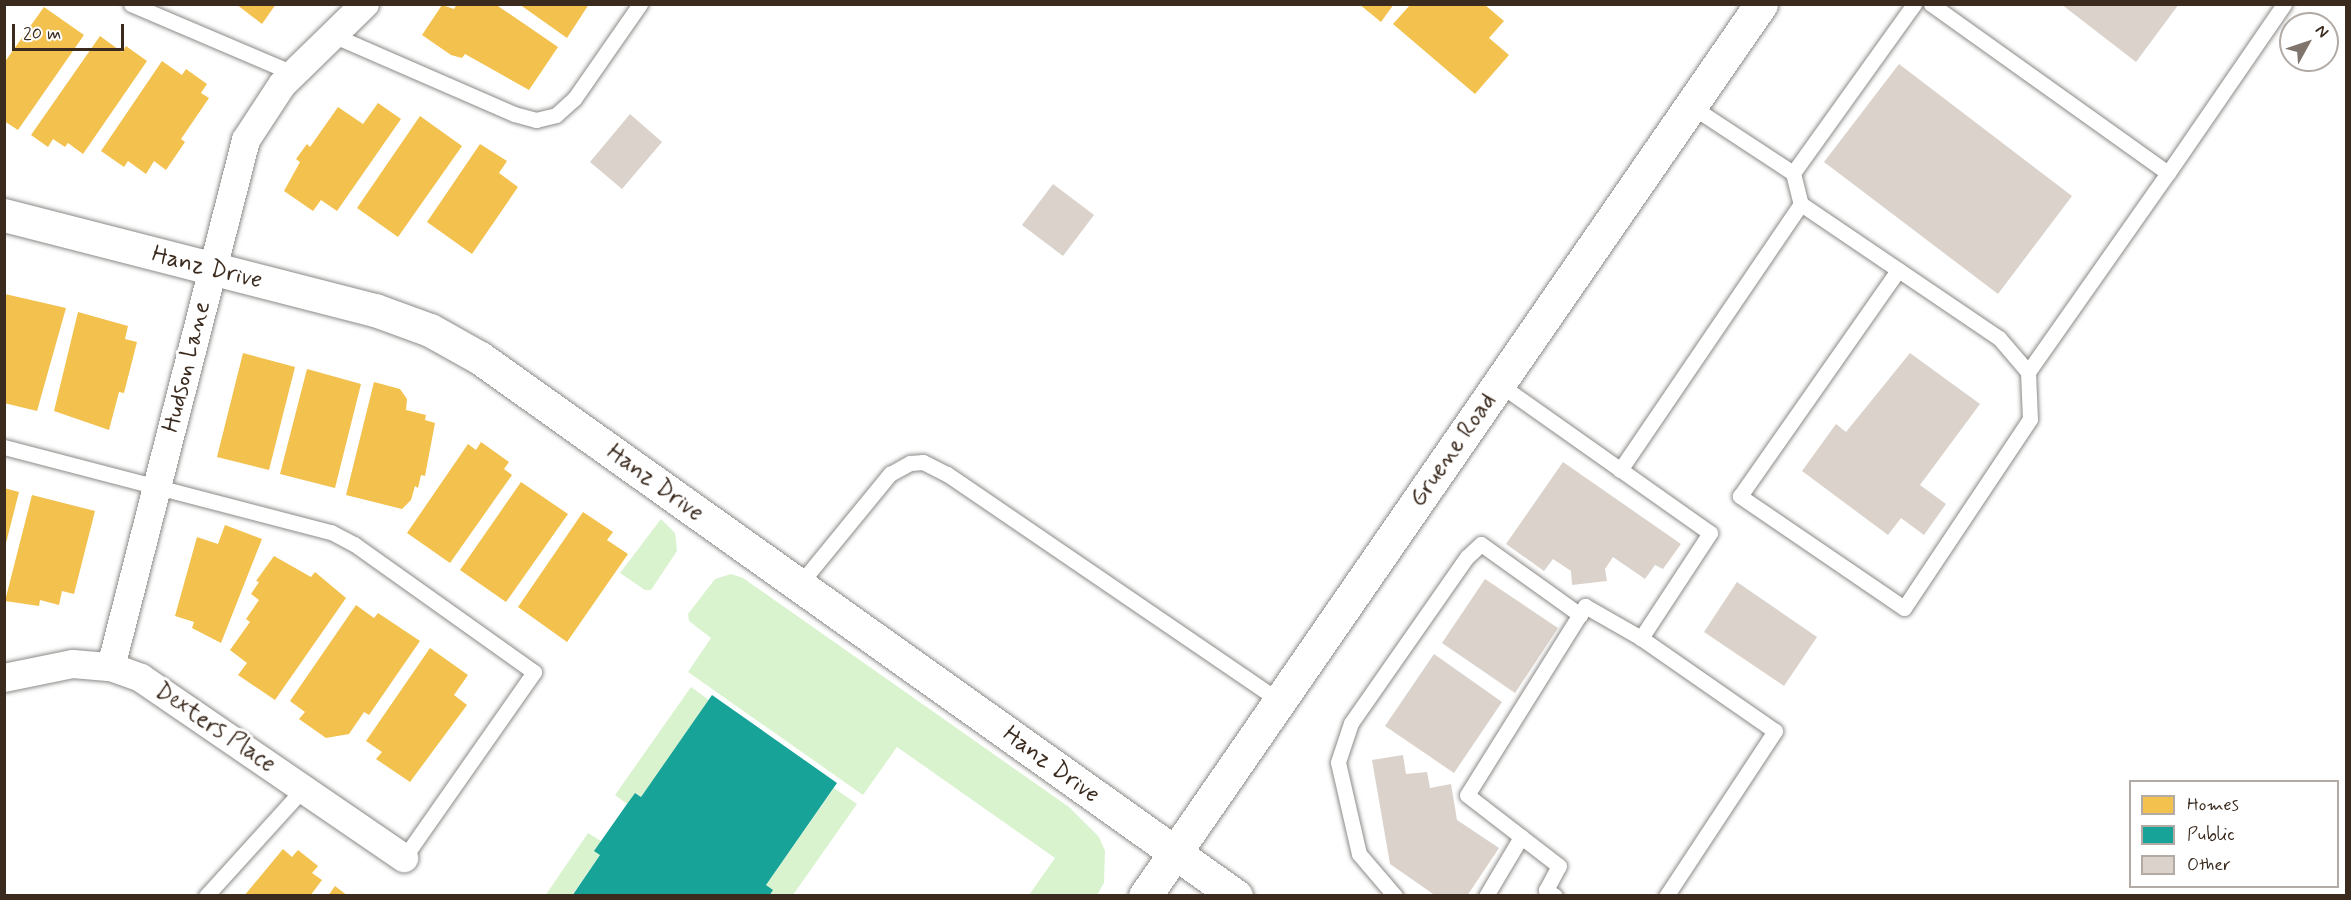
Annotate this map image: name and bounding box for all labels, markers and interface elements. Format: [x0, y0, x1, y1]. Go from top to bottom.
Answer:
scale bar [15, 12, 128, 50]
north arrow [2279, 12, 2339, 72]
text: N [2310, 21, 2333, 42]
text: 20 m [23, 22, 61, 46]
street label: Hanz Drive [149, 240, 265, 296]
street label: Hudson Lane [158, 302, 216, 432]
street label: Gruene Road [1403, 388, 1503, 512]
street label: Hanz Drive [601, 438, 709, 528]
street label: Dexters Place [149, 677, 281, 779]
street label: Hanz Drive [997, 720, 1105, 810]
legend [2129, 780, 2339, 888]
text: Homes [2187, 793, 2239, 817]
text: Public [2187, 823, 2235, 847]
text: Other [2187, 853, 2231, 877]

